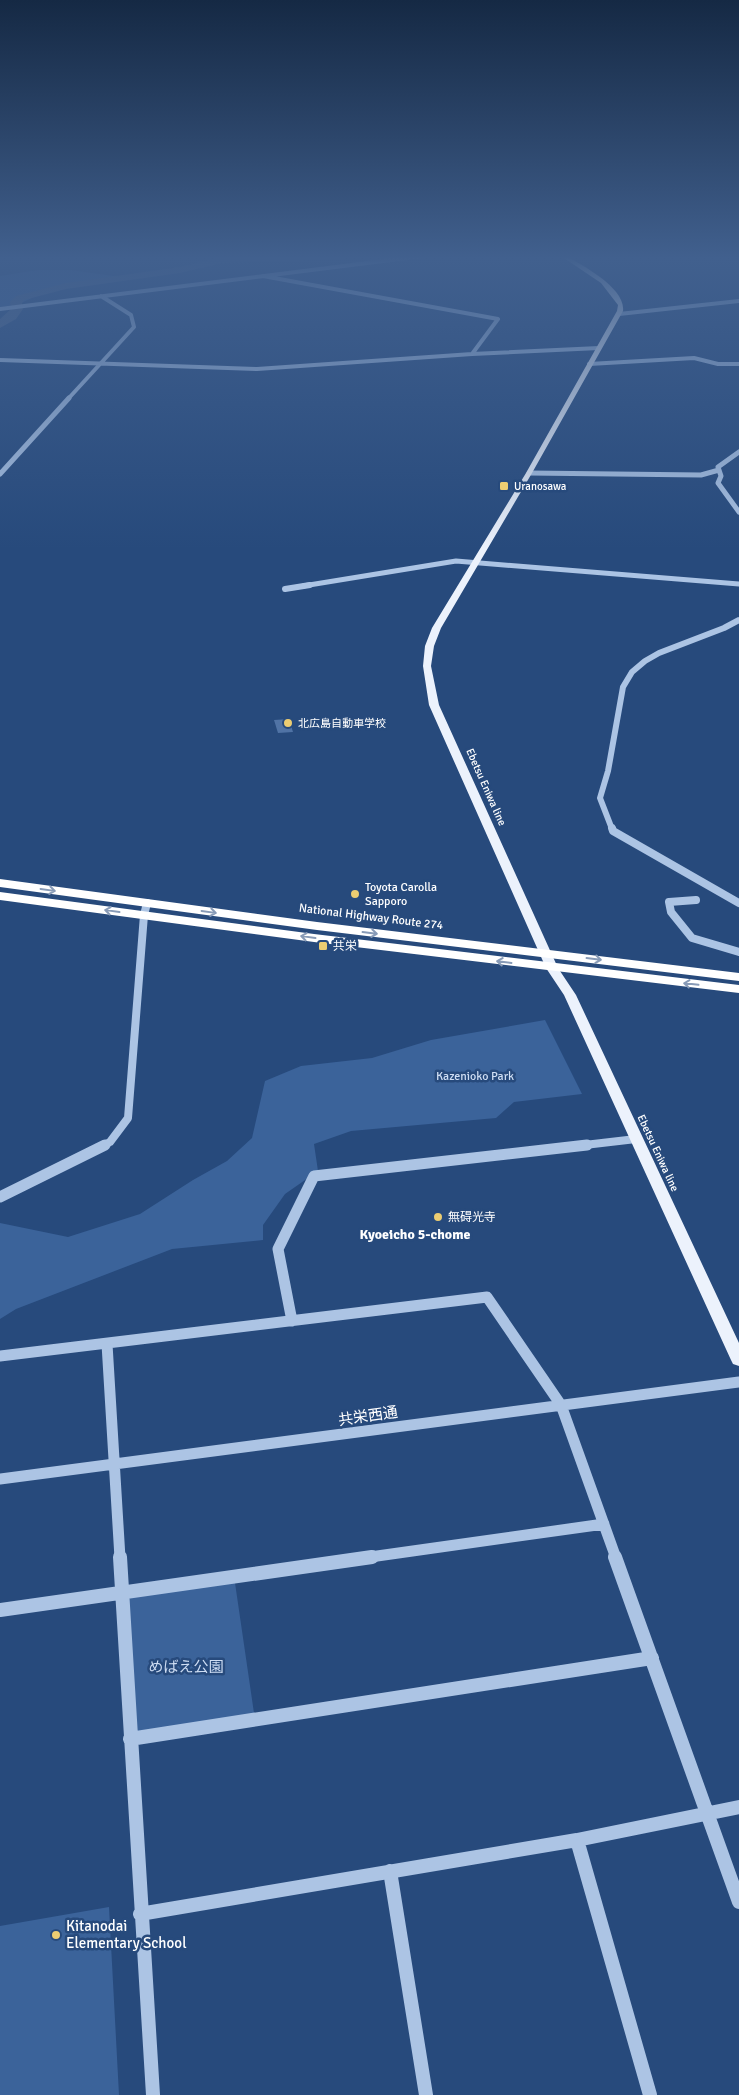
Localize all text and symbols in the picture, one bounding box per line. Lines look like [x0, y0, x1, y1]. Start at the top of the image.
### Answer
marker: Uranosawa [498, 480, 510, 492]
place label: Uranosawa [514, 480, 567, 493]
marker: 北広島自動車学校 [282, 717, 294, 729]
place label: 北広島自動車学校 [298, 717, 386, 730]
street label: Ebetsu Eniwa line [463, 746, 509, 828]
place label: Toyota Carolla Sapporo [365, 880, 437, 909]
one-way arrow [40, 885, 56, 895]
marker: Toyota Carolla Sapporo [349, 888, 361, 900]
street label: National Highway Route 274 [298, 901, 445, 933]
one-way arrow [105, 906, 121, 916]
one-way arrow [201, 907, 217, 917]
one-way arrow [362, 928, 378, 938]
one-way arrow [300, 932, 316, 942]
place label: 共栄 [333, 939, 357, 954]
marker: 共栄 [317, 940, 329, 952]
one-way arrow [586, 954, 602, 964]
one-way arrow [496, 957, 512, 967]
one-way arrow [683, 979, 699, 989]
park label: Kazenioko Park [436, 1069, 514, 1084]
street label: Ebetsu Eniwa line [635, 1113, 681, 1193]
place label: 無碍光寺 [448, 1210, 496, 1225]
marker: 無碍光寺 [432, 1211, 444, 1223]
district label: Kyoeicho 5-chome [360, 1226, 470, 1243]
street label: 共栄西通 [337, 1403, 399, 1429]
park label: めばえ公園 [148, 1658, 224, 1676]
place label: Kitanodai Elementary School [66, 1917, 187, 1952]
marker: Kitanodai Elementary School [50, 1929, 62, 1941]

